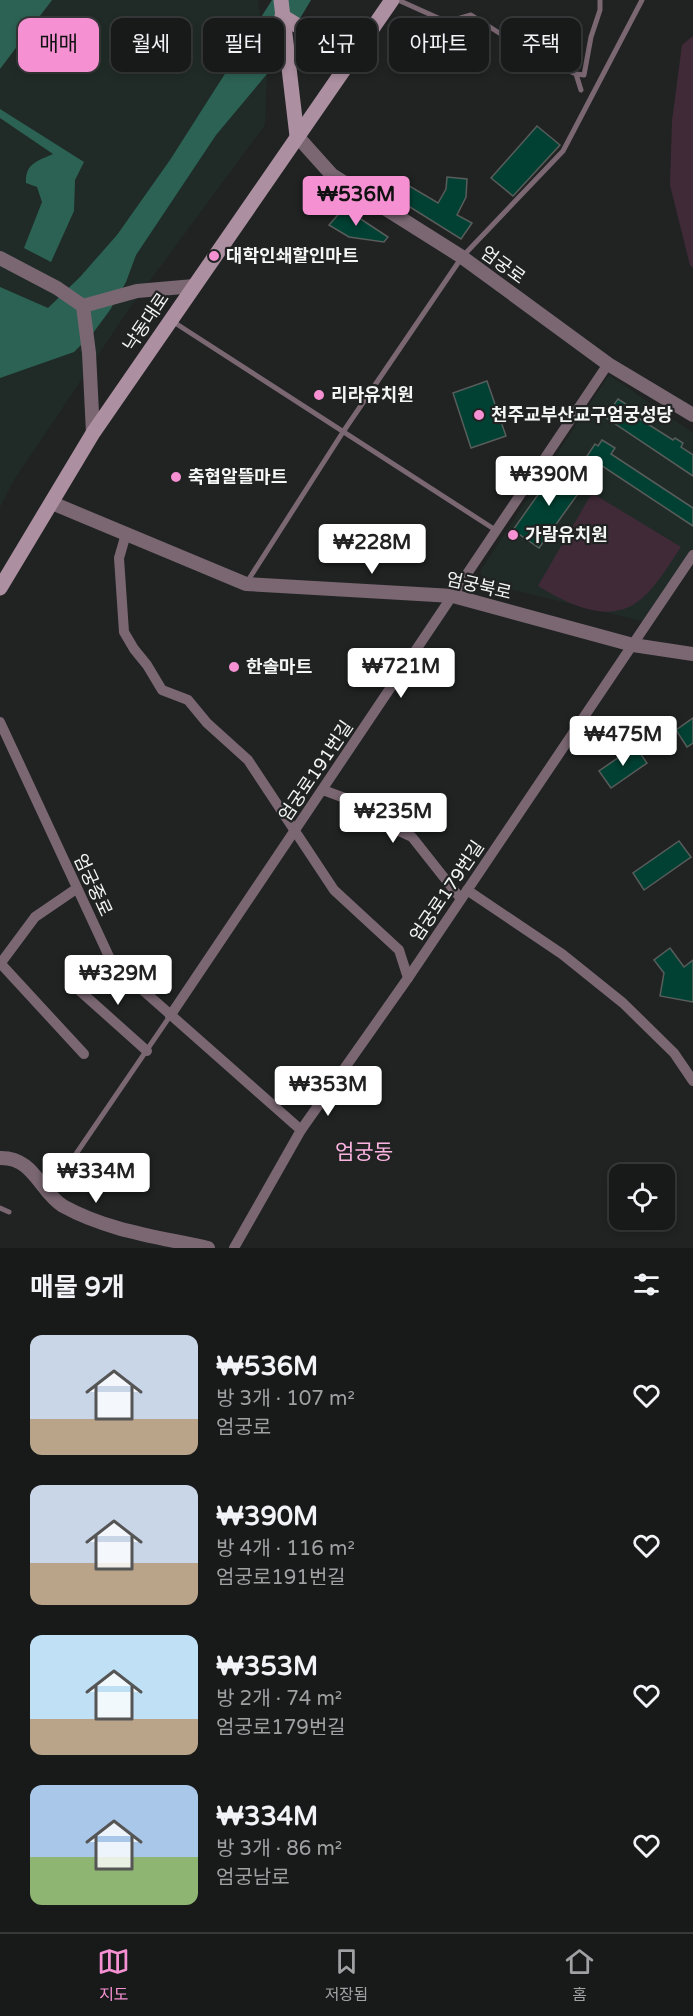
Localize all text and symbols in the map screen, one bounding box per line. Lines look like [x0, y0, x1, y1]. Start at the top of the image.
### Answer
chip: 매매 [18, 18, 99, 72]
chip: 월세 [111, 18, 191, 72]
chip: 필터 [203, 18, 284, 72]
chip: 신규 [296, 18, 377, 72]
chip: 아파트 [389, 18, 489, 72]
chip: 주택 [501, 18, 581, 72]
pin: ₩536M [314, 176, 398, 227]
text: ₩536M [317, 183, 395, 207]
street label: 엄궁로 [476, 241, 530, 289]
place label: 대학인쇄할인마트 [226, 245, 358, 267]
marker: 대학인쇄할인마트 [207, 249, 221, 263]
street label: 낙동대로 [118, 288, 174, 356]
place label: 리라유치원 [331, 384, 414, 406]
marker: 리라유치원 [312, 388, 326, 402]
place label: 천주교부산교구엄궁성당 [491, 404, 673, 426]
marker: 천주교부산교구엄궁성당 [472, 408, 486, 422]
pin: ₩390M [507, 456, 591, 507]
text: ₩390M [510, 463, 588, 487]
place label: 축협알뜰마트 [188, 466, 287, 488]
marker: 축협알뜰마트 [169, 470, 183, 484]
pin: ₩228M [330, 524, 414, 575]
place label: 가람유치원 [525, 524, 608, 546]
marker: 가람유치원 [506, 528, 520, 542]
text: ₩228M [333, 531, 411, 555]
street label: 엄궁북로 [444, 568, 514, 604]
pin: ₩721M [359, 648, 443, 699]
text: ₩721M [362, 655, 440, 679]
place label: 한솔마트 [246, 656, 312, 678]
marker: 한솔마트 [227, 660, 241, 674]
street label: 엄궁로191번길 [274, 716, 358, 826]
pin: ₩475M [581, 716, 665, 767]
text: ₩475M [584, 723, 662, 747]
pin: ₩235M [351, 793, 435, 844]
text: ₩235M [354, 800, 432, 824]
street label: 엄궁로179번길 [405, 836, 489, 946]
street label: 엄궁중로 [69, 850, 117, 920]
pin: ₩329M [76, 955, 160, 1006]
text: ₩329M [79, 962, 157, 986]
pin: ₩353M [286, 1066, 370, 1117]
text: ₩353M [289, 1073, 367, 1097]
district label: 엄궁동 [335, 1140, 393, 1165]
pin: ₩334M [54, 1153, 138, 1204]
text: ₩334M [57, 1160, 135, 1184]
map controls [609, 1164, 675, 1230]
button: locate [609, 1164, 675, 1230]
icon: filters [630, 1268, 663, 1301]
text: 매물 9개 [30, 1272, 125, 1303]
text: ₩536M [216, 1351, 318, 1382]
icon: home [78, 1359, 150, 1431]
icon: heart [630, 1379, 663, 1412]
text: 방 3개 · 107 m² [216, 1387, 355, 1411]
text: 엄궁로 [216, 1416, 271, 1440]
text: ₩390M [216, 1501, 318, 1532]
icon: home [78, 1509, 150, 1581]
icon: heart [630, 1529, 663, 1562]
text: 방 4개 · 116 m² [216, 1537, 355, 1561]
text: 엄궁로191번길 [216, 1566, 346, 1590]
text: ₩353M [216, 1651, 318, 1682]
icon: home [78, 1659, 150, 1731]
icon: heart [630, 1679, 663, 1712]
text: 방 2개 · 74 m² [216, 1687, 342, 1711]
text: 엄궁로179번길 [216, 1716, 346, 1740]
text: ₩334M [216, 1801, 318, 1832]
icon: home [78, 1809, 150, 1881]
icon: heart [630, 1829, 663, 1862]
text: 방 3개 · 86 m² [216, 1837, 342, 1861]
text: 엄궁남로 [216, 1866, 290, 1890]
tab: 지도 [97, 1945, 130, 2005]
tab: 저장됨 [324, 1945, 369, 2005]
tab: 홈 [563, 1945, 596, 2005]

